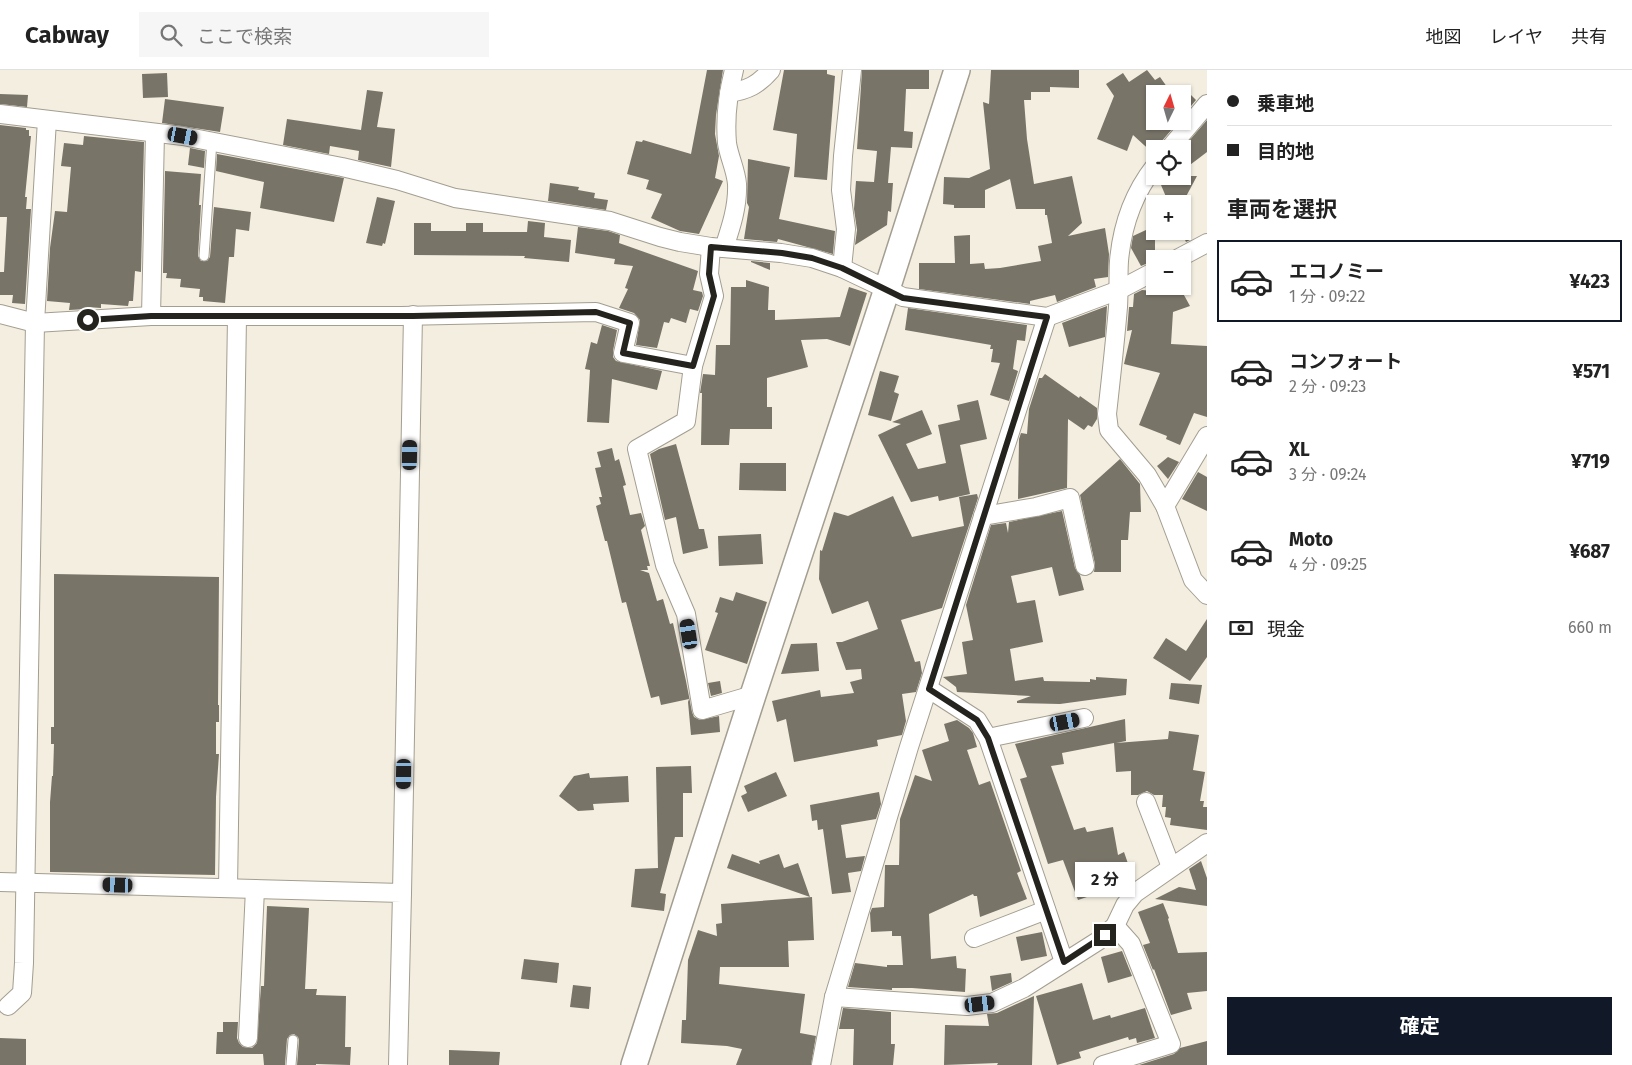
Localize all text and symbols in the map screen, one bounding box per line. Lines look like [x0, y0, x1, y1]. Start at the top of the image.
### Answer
search box [139, 12, 489, 57]
text: Cabway [25, 21, 109, 49]
icon: search [157, 21, 185, 49]
text: ここで検索 [197, 25, 292, 48]
text: 地図 [1426, 26, 1462, 48]
text: レイヤ [1490, 26, 1543, 48]
text: 共有 [1571, 26, 1607, 48]
north arrow [1146, 85, 1191, 130]
map controls [1146, 85, 1191, 295]
text: 乗車地 [1257, 92, 1314, 115]
car [166, 126, 199, 146]
button: locate [1146, 140, 1191, 185]
text: 目的地 [1257, 140, 1314, 163]
button: + [1146, 195, 1191, 240]
text: 車両を選択 [1227, 196, 1337, 223]
button: − [1146, 250, 1191, 295]
icon: car [1229, 259, 1274, 304]
text: エコノミー [1289, 260, 1384, 283]
text: ¥423 [1570, 270, 1610, 293]
text: 1 分 · 09:22 [1289, 287, 1365, 306]
route start [77, 309, 99, 331]
icon: car [1229, 349, 1274, 394]
text: コンフォート [1289, 350, 1402, 373]
text: ¥571 [1572, 360, 1610, 383]
text: 2 分 · 09:23 [1289, 377, 1366, 396]
text: XL [1289, 438, 1310, 461]
icon: car [1229, 439, 1274, 484]
car [402, 440, 417, 470]
text: ¥719 [1571, 450, 1610, 473]
text: 3 分 · 09:24 [1289, 465, 1367, 484]
text: Moto [1289, 528, 1333, 551]
icon: car [1229, 529, 1274, 574]
text: ¥687 [1569, 540, 1610, 563]
text: 4 分 · 09:25 [1289, 555, 1367, 574]
icon: cash [1227, 614, 1255, 642]
car [679, 618, 698, 650]
text: 現金 [1267, 618, 1305, 641]
text: 660 m [1568, 618, 1612, 637]
car [1048, 712, 1081, 732]
car [396, 759, 411, 789]
callout: 2 分 [1075, 862, 1135, 898]
text: 2 分 [1091, 870, 1119, 889]
car [102, 877, 133, 893]
route end [1094, 924, 1116, 946]
car [964, 995, 995, 1013]
button: 確定 [1227, 997, 1612, 1055]

